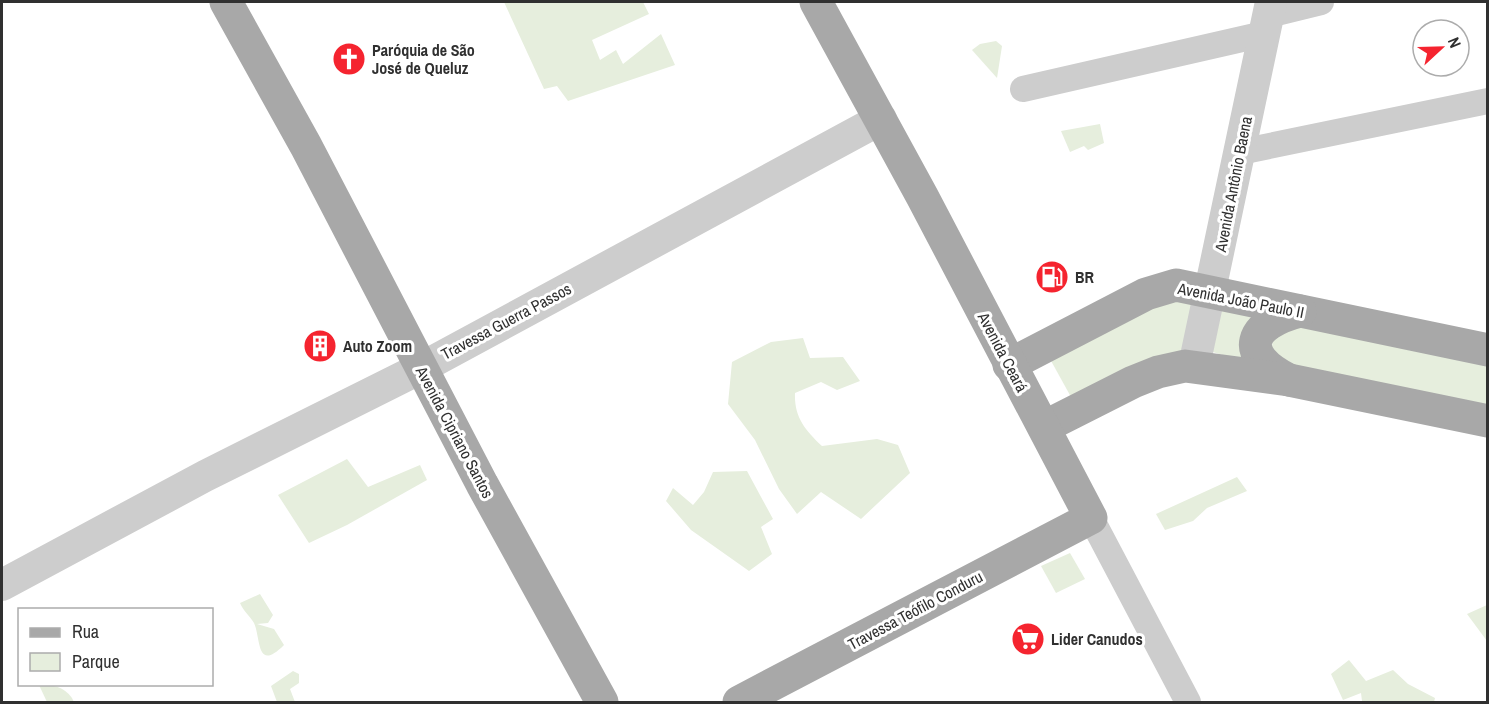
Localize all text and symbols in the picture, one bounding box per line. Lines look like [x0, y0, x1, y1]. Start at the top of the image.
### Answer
north arrow [1411, 18, 1471, 78]
text: N [1443, 34, 1467, 51]
place label: Paróquia de São José de Queluz [372, 39, 475, 79]
church icon: Paróquia de São José de Queluz [331, 41, 367, 77]
street label: Avenida Antônio Baena [1209, 114, 1257, 255]
fuel station icon: BR [1034, 259, 1070, 295]
place label: BR [1075, 266, 1094, 288]
street label: Travessa Guerra Passos [437, 277, 575, 365]
street label: Avenida João Paulo II [1175, 277, 1306, 323]
street label: Avenida Ceará [972, 307, 1034, 396]
building icon: Auto Zoom [302, 328, 338, 364]
place label: Auto Zoom [343, 335, 412, 357]
street label: Avenida Cipriano Santos [410, 361, 499, 502]
street label: Travessa Teófilo Conduru [844, 565, 986, 655]
legend [18, 608, 213, 686]
text: Rua [72, 619, 99, 644]
supermarket icon: Lider Canudos [1010, 621, 1046, 657]
place label: Lider Canudos [1051, 628, 1143, 650]
text: Parque [72, 649, 120, 674]

